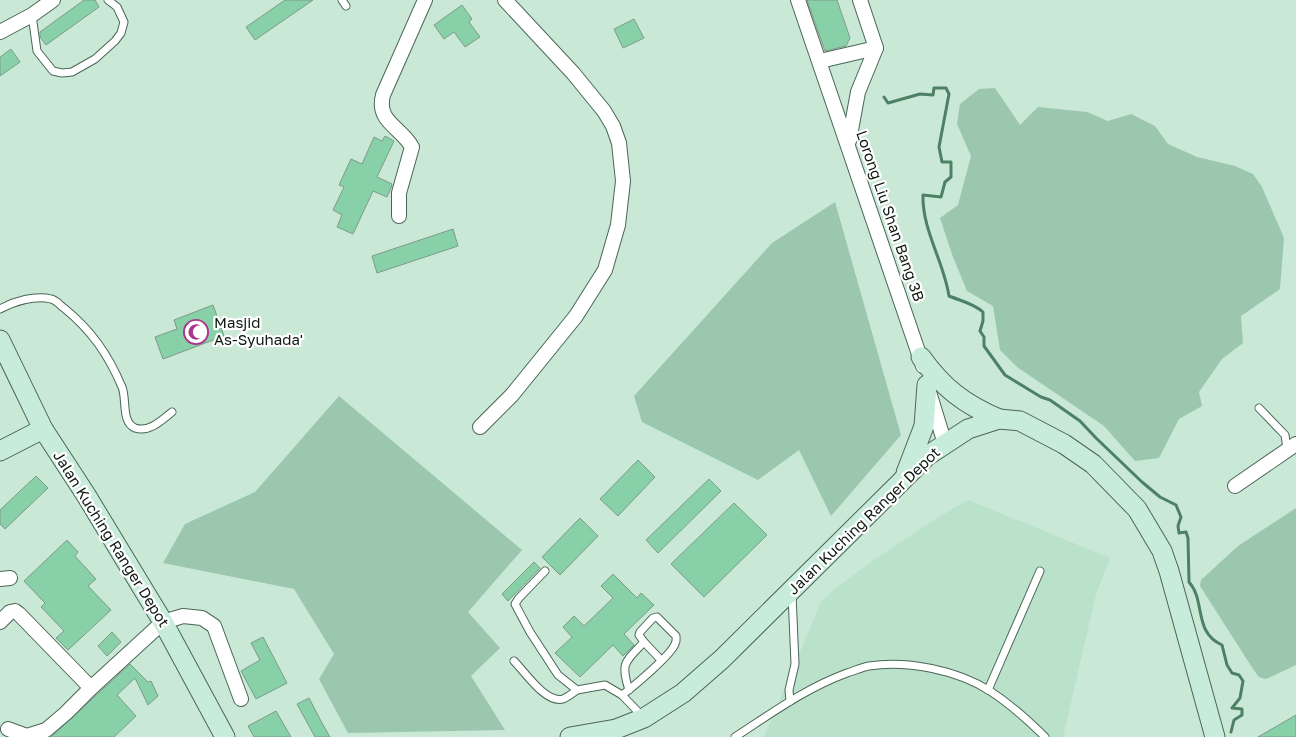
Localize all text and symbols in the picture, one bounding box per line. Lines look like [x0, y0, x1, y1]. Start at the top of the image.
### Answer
street label: Lorong Liu Shan Bang 3B [853, 128, 929, 303]
place label: Masjid As-Syuhada' [214, 313, 303, 348]
mosque icon: Masjid As-Syuhada' [183, 319, 209, 345]
street label: Jalan Kuching Ranger Depot [784, 443, 943, 598]
street label: Jalan Kuching Ranger Depot [50, 447, 174, 630]

